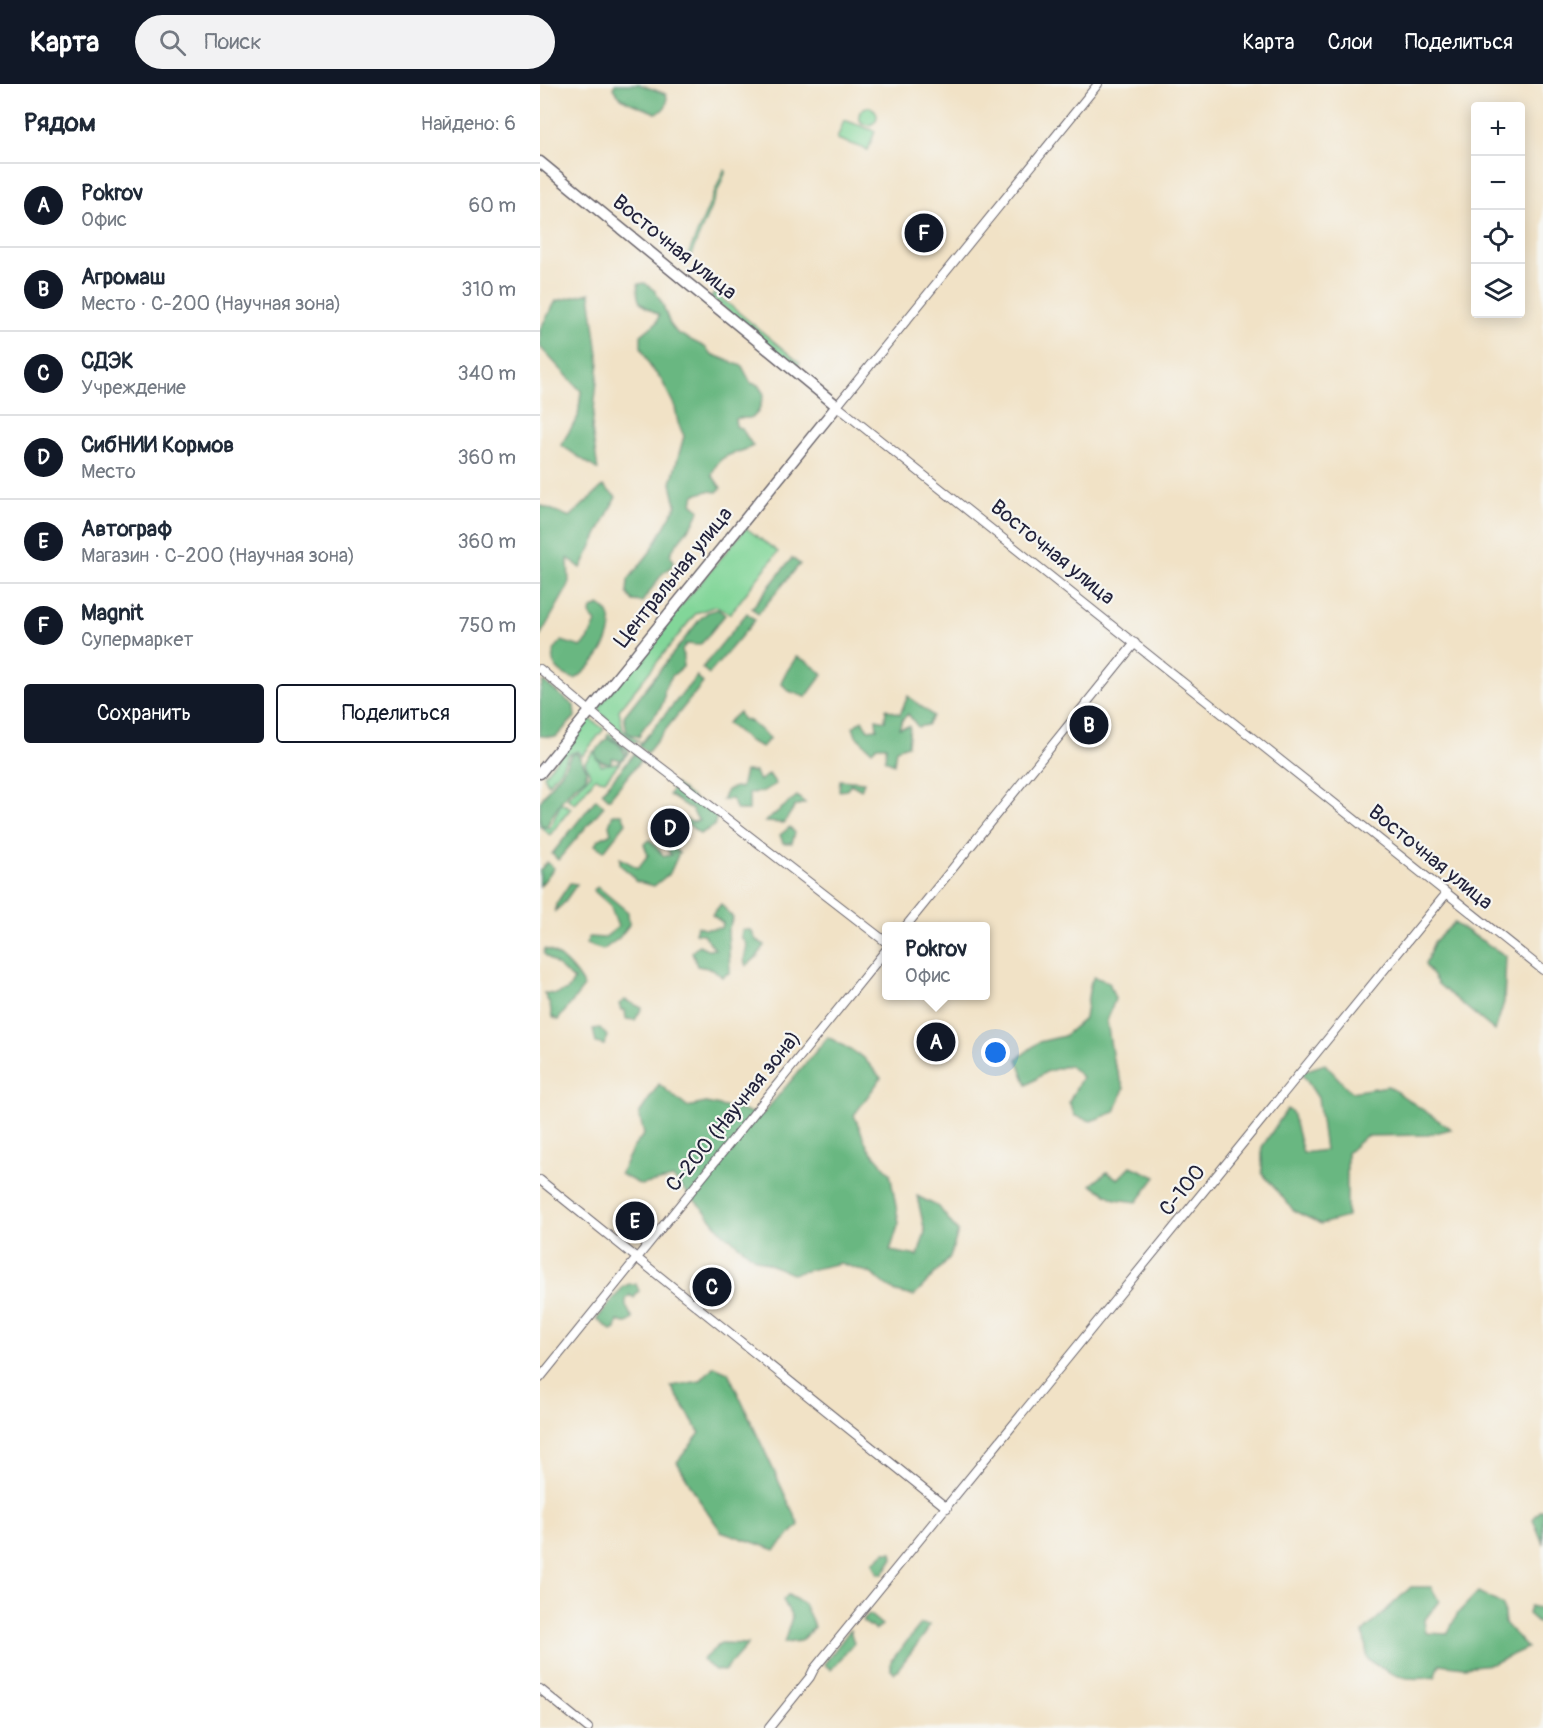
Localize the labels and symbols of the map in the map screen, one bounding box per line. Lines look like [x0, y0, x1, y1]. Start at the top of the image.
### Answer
street label: Восточная улица [607, 189, 743, 306]
pin: F [904, 210, 944, 256]
street label: Восточная улица [985, 494, 1121, 611]
street label: Центральная улица [608, 501, 739, 653]
pin: B [1070, 702, 1108, 748]
street label: Восточная улица [1363, 799, 1499, 916]
pin: D [650, 806, 690, 850]
pin: A [916, 1020, 956, 1064]
street label: С-200 (Научная зона) [660, 1025, 807, 1197]
your location [981, 1038, 1010, 1067]
street label: С-100 [1153, 1159, 1211, 1222]
pin: E [616, 1198, 655, 1244]
pin: C [692, 1264, 732, 1310]

